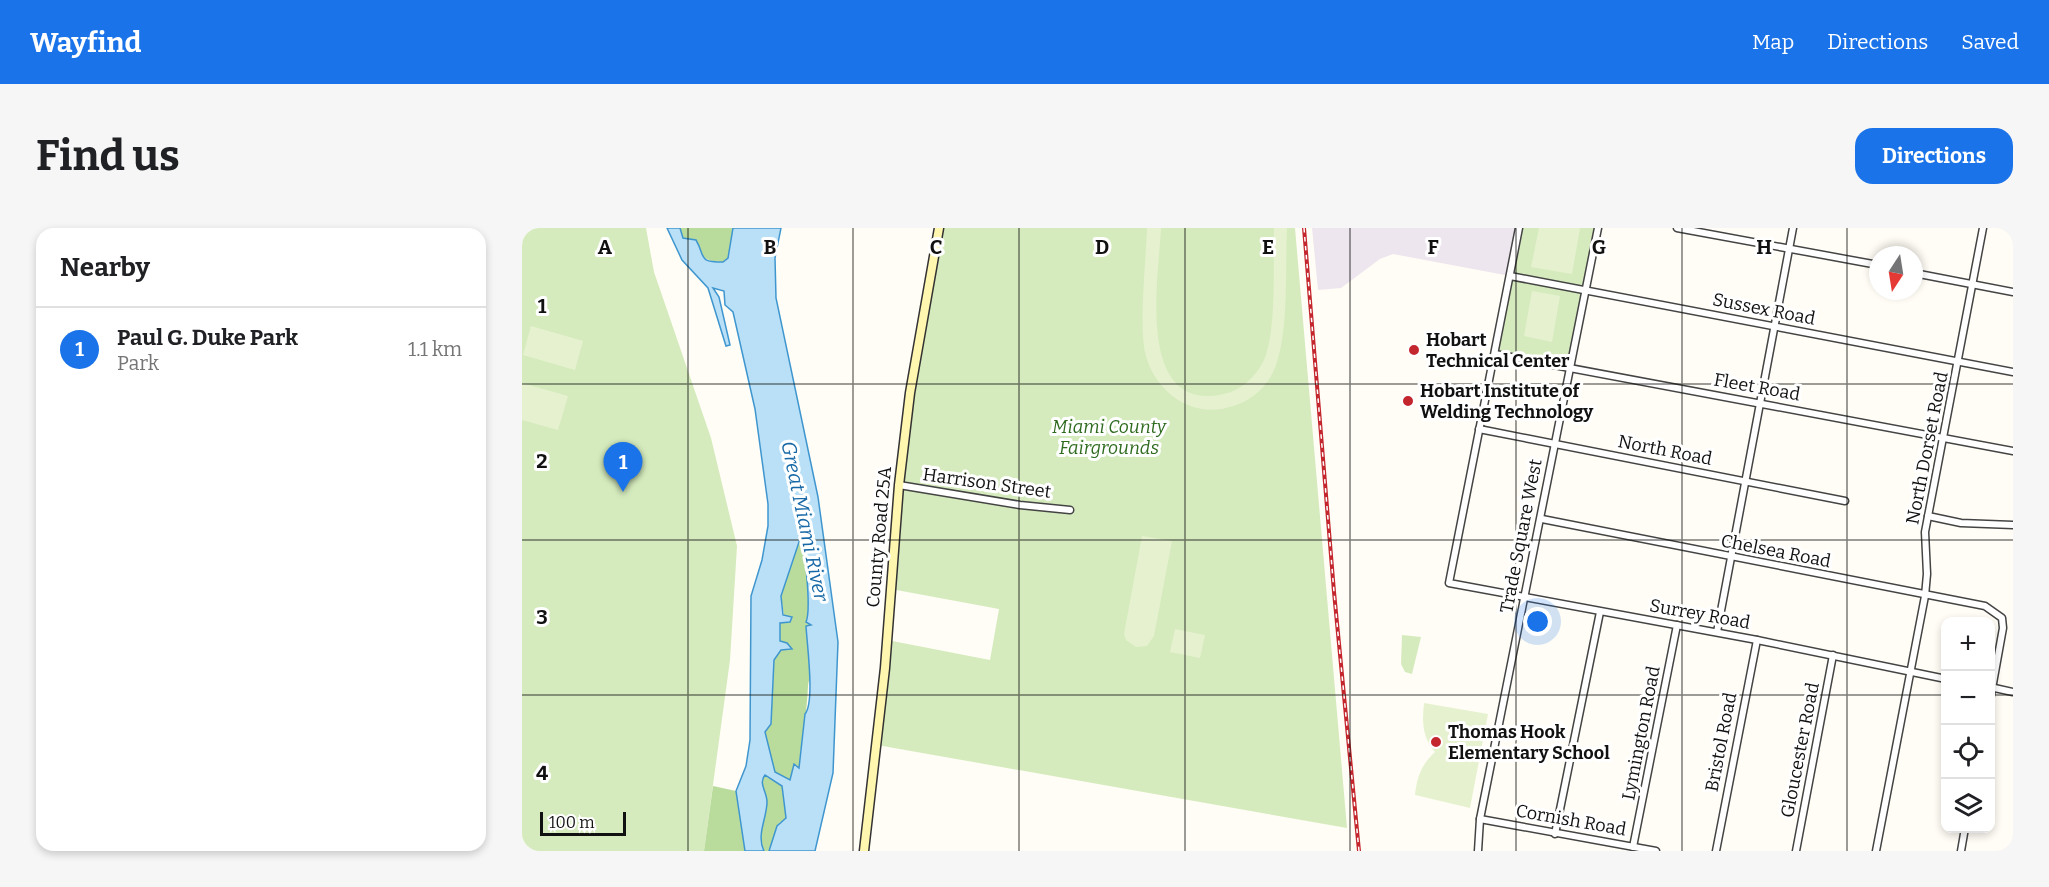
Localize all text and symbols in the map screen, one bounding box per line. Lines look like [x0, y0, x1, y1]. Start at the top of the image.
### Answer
text: Wayfind [30, 26, 141, 59]
text: Map [1752, 29, 1794, 55]
text: Directions [1827, 29, 1928, 55]
text: Saved [1961, 29, 2019, 55]
button: Directions [1855, 128, 2013, 184]
text: Find us [36, 131, 180, 181]
text: A [598, 235, 613, 259]
text: B [764, 235, 777, 259]
text: C [930, 235, 942, 259]
text: D [1095, 235, 1109, 259]
text: E [1262, 235, 1274, 259]
text: F [1427, 235, 1439, 259]
text: G [1592, 235, 1606, 259]
text: H [1756, 235, 1772, 259]
north arrow [1869, 246, 1923, 300]
text: Nearby [60, 252, 150, 283]
street label: Sussex Road [1711, 288, 1817, 330]
text: 1 [538, 294, 547, 318]
text: Paul G. Duke Park [117, 324, 298, 351]
place label: Hobart Technical Center [1426, 329, 1570, 372]
text: 1 [75, 337, 84, 361]
text: 1.1 km [408, 337, 462, 361]
marker: Hobart Technical Center [1407, 343, 1421, 357]
text: Park [117, 351, 159, 375]
street label: Fleet Road [1712, 369, 1802, 405]
street label: North Dorset Road [1901, 369, 1953, 526]
place label: Hobart Institute of Welding Technology [1420, 380, 1594, 423]
marker: Hobart Institute of Welding Technology [1401, 394, 1415, 408]
park label: Miami County Fairgrounds [1052, 416, 1167, 459]
street label: North Road [1616, 430, 1714, 470]
water label: Great Miami River [776, 439, 834, 604]
pin: 1 [604, 442, 642, 492]
text: 2 [536, 449, 548, 473]
street label: Trade Square West [1495, 457, 1547, 615]
street label: Harrison Street [921, 463, 1053, 503]
street label: County Road 25A [862, 465, 896, 608]
street label: Chelsea Road [1719, 530, 1833, 572]
street label: Surrey Road [1648, 594, 1752, 634]
text: 3 [536, 605, 548, 629]
your location [1523, 607, 1552, 636]
map controls [1941, 617, 1995, 833]
button: + [1941, 617, 1995, 671]
street label: Lymington Road [1617, 664, 1665, 802]
button: − [1941, 671, 1995, 725]
street label: Gloucester Road [1776, 680, 1824, 819]
street label: Bristol Road [1701, 690, 1741, 794]
place label: Thomas Hook Elementary School [1448, 721, 1610, 764]
button: locate [1941, 725, 1995, 779]
marker: Thomas Hook Elementary School [1429, 735, 1443, 749]
text: 4 [536, 761, 548, 785]
button: layers [1941, 779, 1995, 833]
street label: Cornish Road [1514, 799, 1628, 841]
scale bar [540, 809, 626, 836]
text: 100 m [549, 813, 594, 832]

